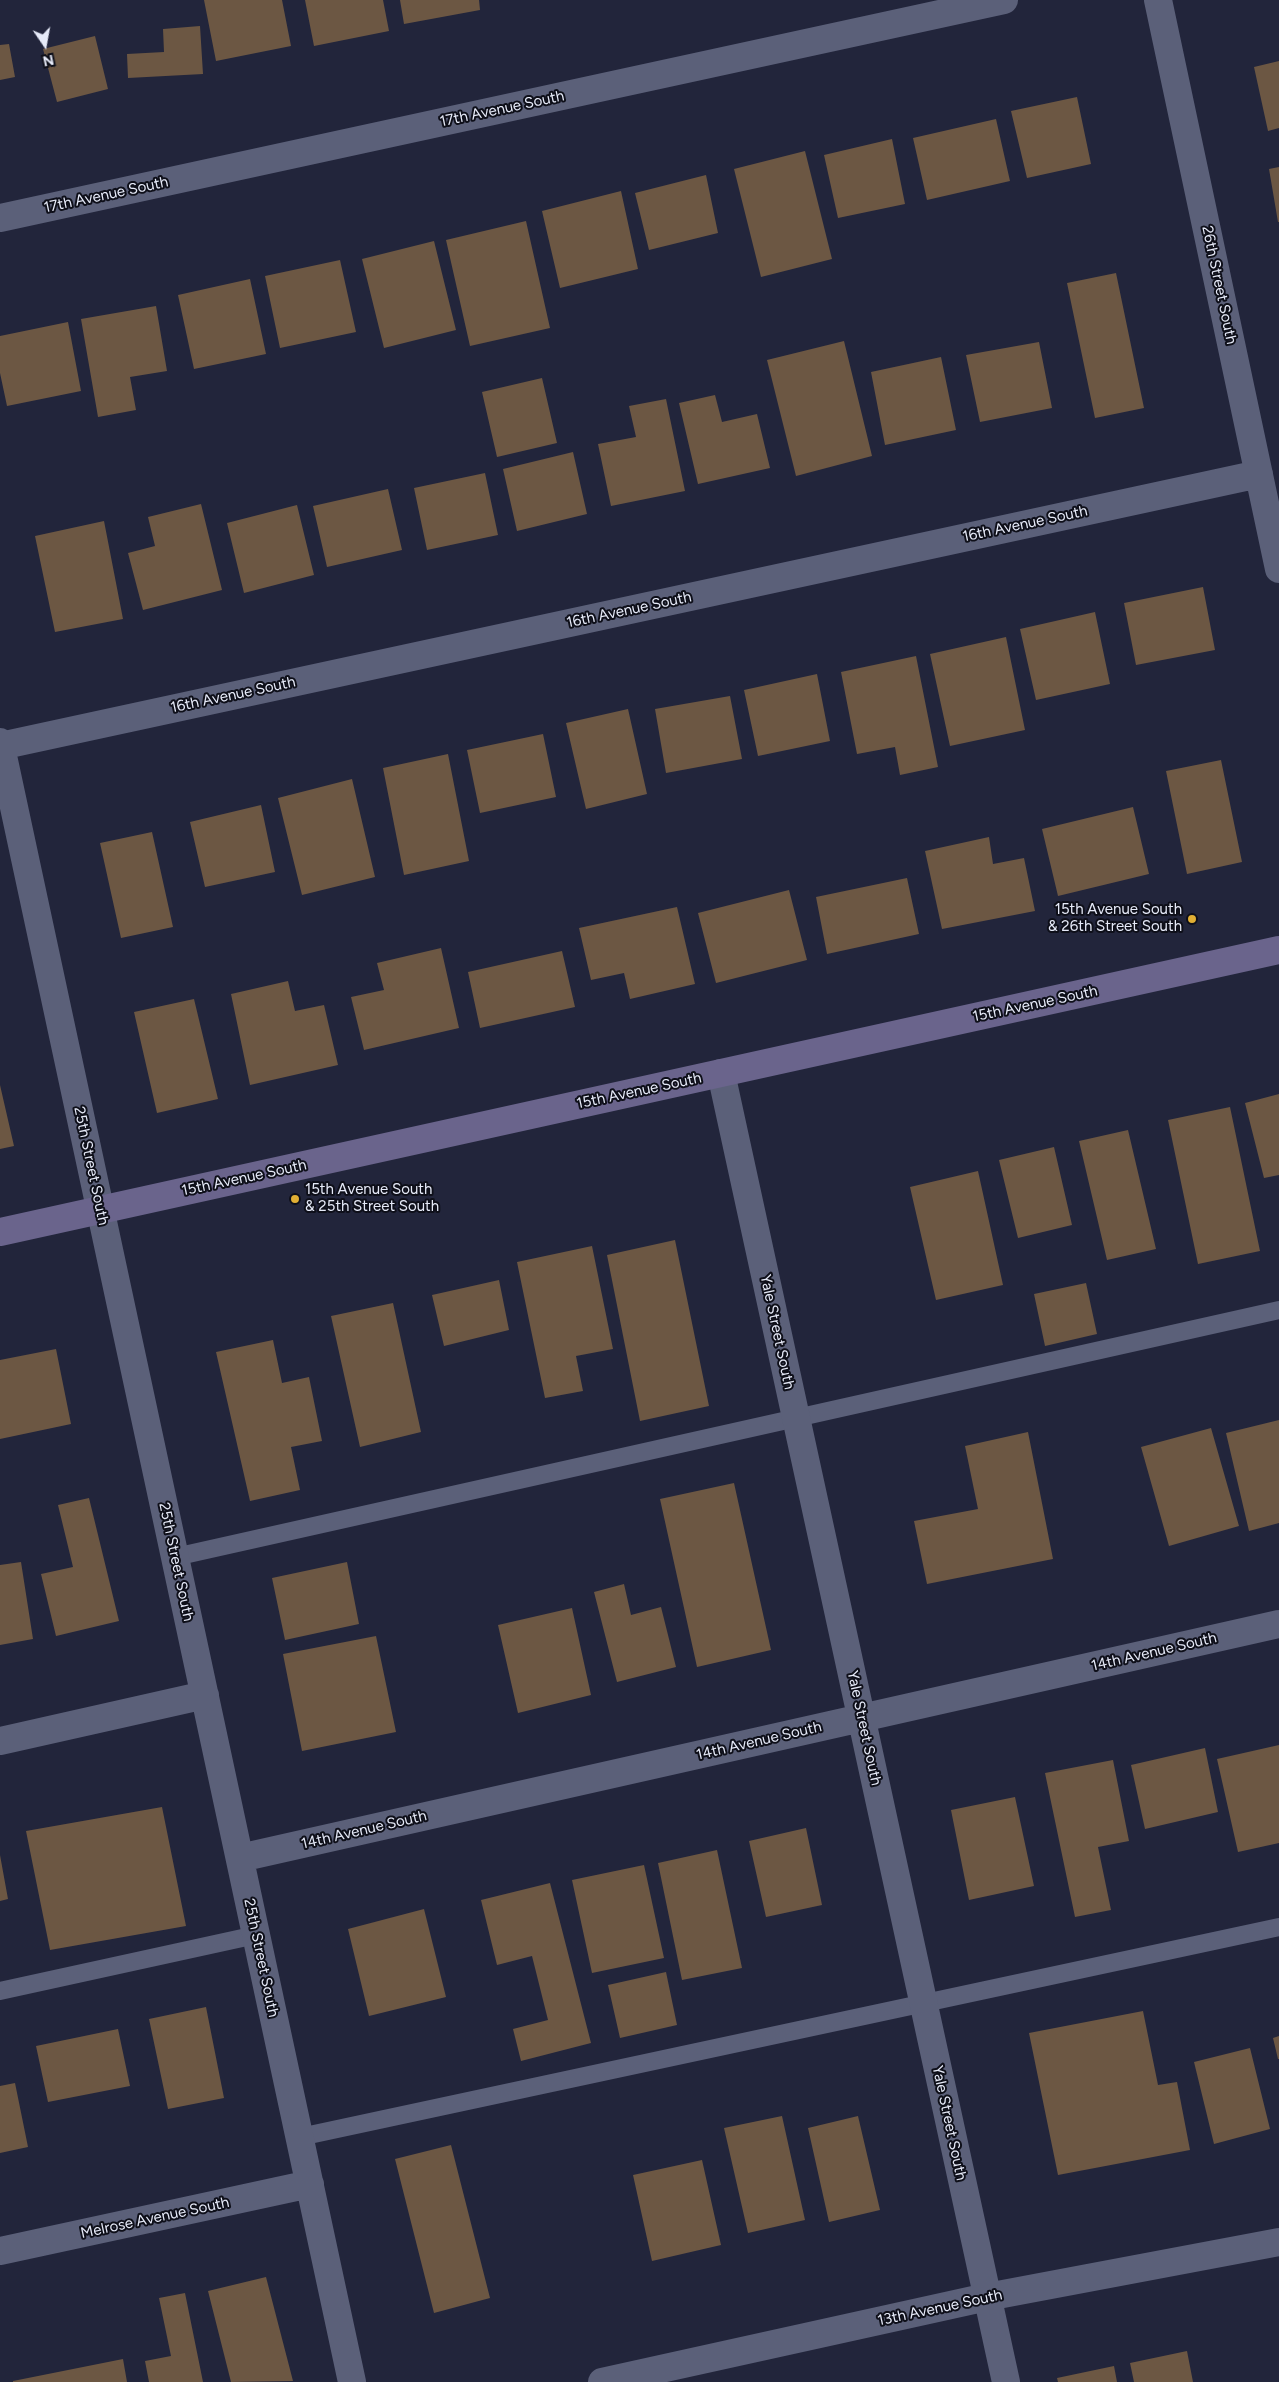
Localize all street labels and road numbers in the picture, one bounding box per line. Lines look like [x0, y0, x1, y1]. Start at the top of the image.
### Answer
street label: 17th Avenue South [438, 87, 566, 131]
street label: 17th Avenue South [42, 173, 170, 217]
street label: 26th Street South [1198, 224, 1240, 346]
street label: 16th Avenue South [961, 502, 1089, 546]
street label: 16th Avenue South [565, 588, 693, 632]
street label: 16th Avenue South [169, 673, 297, 717]
street label: 15th Avenue South [971, 982, 1099, 1026]
street label: 15th Avenue South [575, 1069, 703, 1113]
street label: 25th Street South [70, 1105, 112, 1227]
street label: 15th Avenue South [180, 1156, 308, 1200]
street label: Yale Street South [756, 1273, 798, 1391]
street label: 25th Street South [155, 1501, 197, 1623]
street label: 14th Avenue South [1090, 1629, 1218, 1675]
street label: Yale Street South [843, 1669, 885, 1787]
street label: 14th Avenue South [695, 1718, 823, 1764]
street label: 14th Avenue South [300, 1807, 428, 1853]
street label: 25th Street South [240, 1897, 282, 2019]
street label: Yale Street South [928, 2064, 970, 2182]
street label: Melrose Avenue South [79, 2193, 231, 2243]
street label: 13th Avenue South [876, 2286, 1004, 2330]

